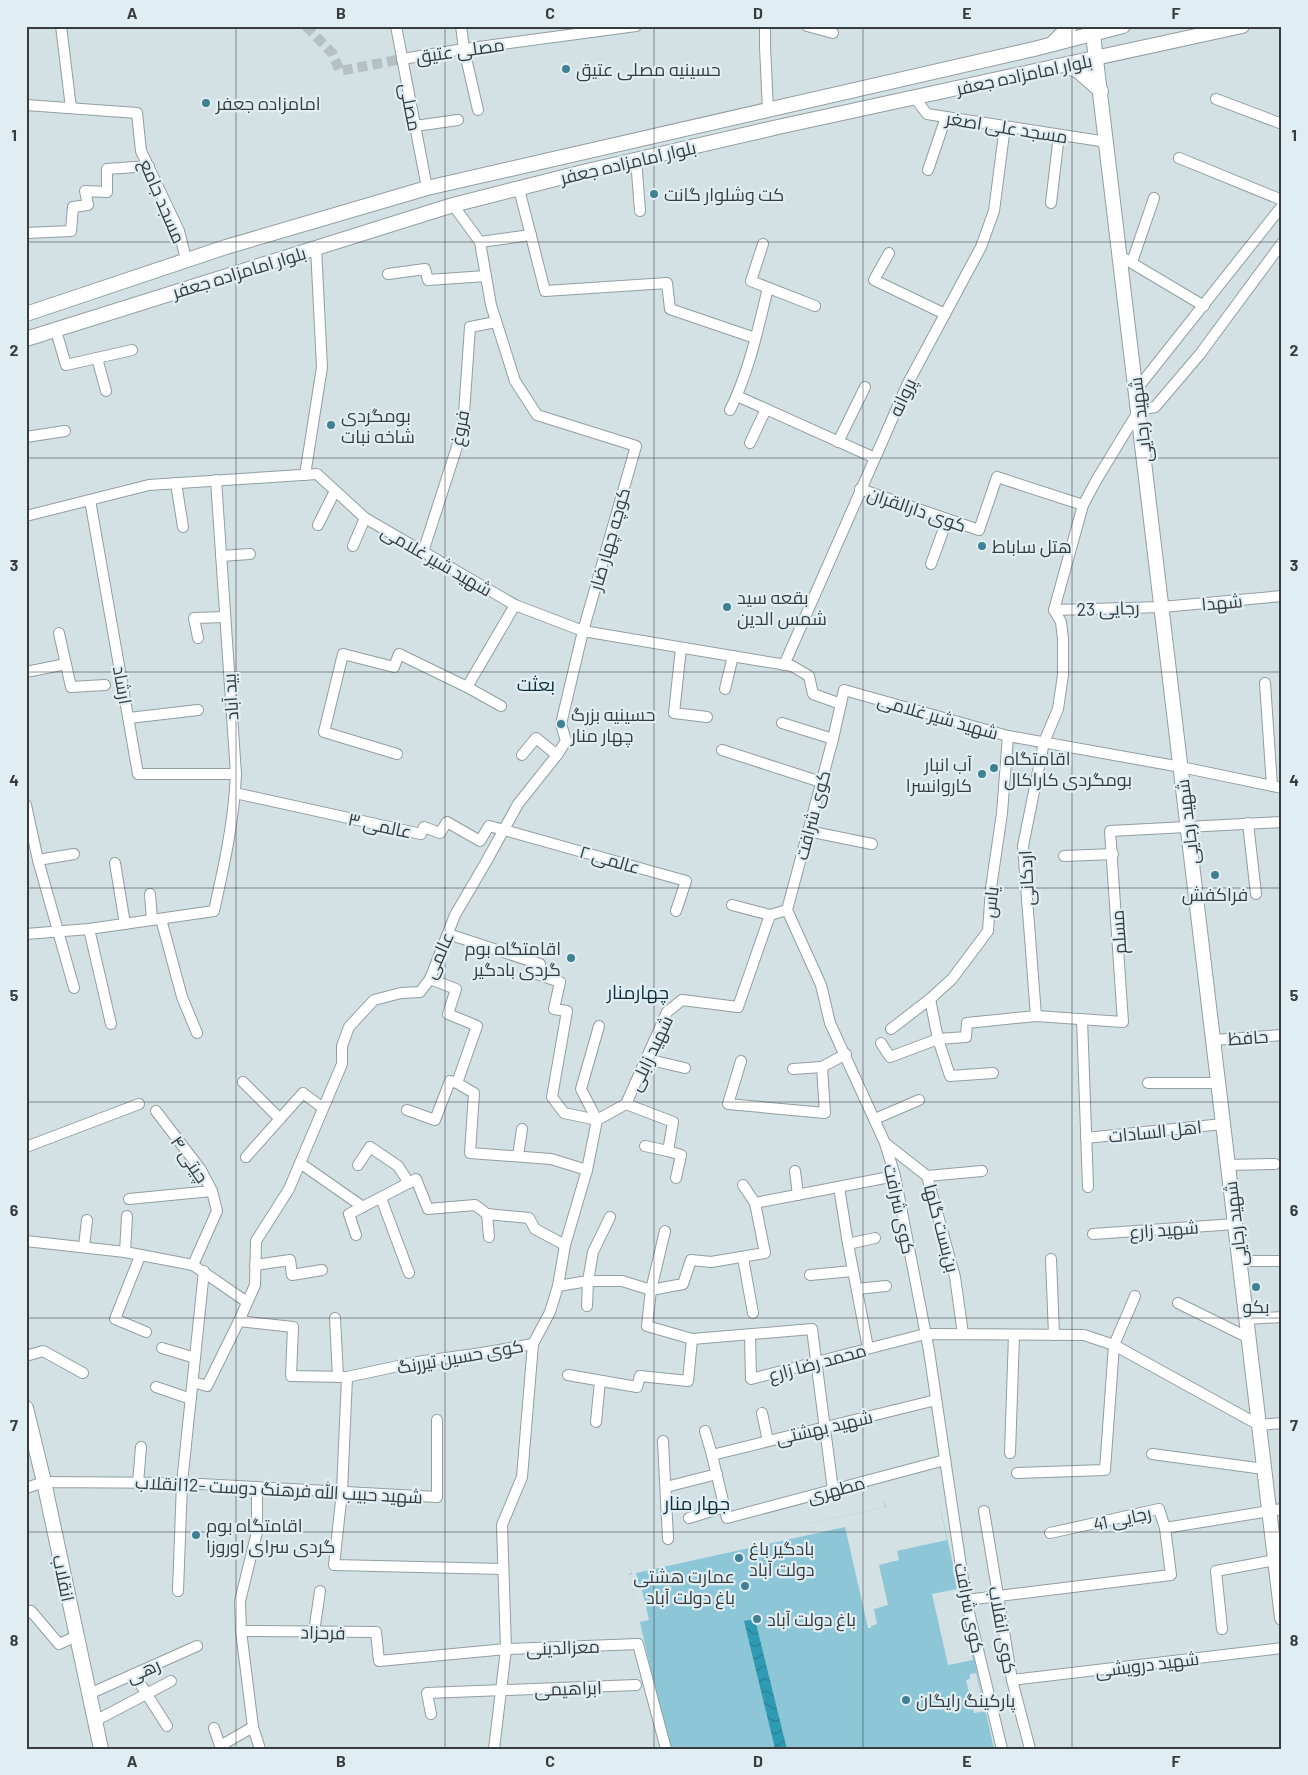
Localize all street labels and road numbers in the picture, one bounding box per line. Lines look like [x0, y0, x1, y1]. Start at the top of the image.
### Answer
street label: مصلی عتیق [414, 33, 506, 69]
street label: بلوار امامزاده جعفر [953, 49, 1094, 100]
street label: مصلی [395, 81, 426, 133]
street label: مسجد علی اصغر [943, 106, 1070, 148]
street label: بلوار امامزاده جعفر [557, 136, 698, 190]
street label: مسجد جامع [134, 156, 191, 247]
street label: بلوار امامزاده جعفر [169, 241, 309, 304]
street label: پروانه [884, 374, 922, 421]
street label: شهید رجایی [1124, 376, 1157, 464]
street label: فروغ [445, 408, 475, 448]
street label: کوی دارالقران [864, 482, 969, 537]
street label: کوچه چهار ضار [584, 485, 636, 594]
street label: شهید شیر غلامی [377, 519, 496, 602]
street label: شهدا [1200, 589, 1244, 616]
street label: رجایی 23 [1076, 596, 1140, 621]
street label: ارشاد [108, 664, 137, 706]
street label: بید آباد [217, 673, 243, 721]
street label: شهید شیر غلامی [875, 688, 1001, 745]
street label: کوی شرافت [789, 768, 835, 862]
street label: شهید رجایی [1171, 778, 1204, 866]
street label: عالمی ۳ [346, 808, 414, 843]
street label: عالمی ۲ [577, 840, 643, 879]
street label: اردکانی [1014, 850, 1039, 906]
street label: یاس [977, 885, 1004, 919]
street label: مسلم [1105, 909, 1133, 955]
street label: عالمی [418, 928, 459, 982]
street label: شهید زابلی [623, 1012, 678, 1095]
street label: حافظ [1227, 1025, 1269, 1049]
street label: اهل السادات [1107, 1115, 1203, 1148]
street label: چیتی ۴ [165, 1131, 214, 1188]
street label: کوی شرافت [879, 1162, 920, 1256]
street label: شهید رجایی [1219, 1180, 1252, 1268]
street label: بن‌بست گلها [919, 1181, 964, 1275]
street label: شهید زارع [1129, 1216, 1200, 1244]
street label: کوی حسین تیررنگ [395, 1334, 525, 1379]
street label: محمد رضا زارع [766, 1338, 869, 1388]
street label: شهید بهشتی [773, 1405, 875, 1450]
street label: شهید حبیب الله فرهنگ دوست -12انقلاب [135, 1470, 423, 1509]
street label: مطهری [805, 1471, 867, 1508]
street label: رجایی 41 [1091, 1501, 1153, 1536]
street label: انقلاب [48, 1553, 80, 1603]
street label: کوی شرافت [949, 1561, 990, 1655]
street label: کوی انقلاب [983, 1584, 1022, 1676]
street label: فرحزاد [300, 1621, 346, 1644]
street label: معزالدینی [526, 1635, 600, 1660]
street label: شهید درویشی [1094, 1647, 1200, 1682]
street label: رهی [123, 1653, 164, 1688]
street label: ابراهیمی [534, 1676, 602, 1701]

